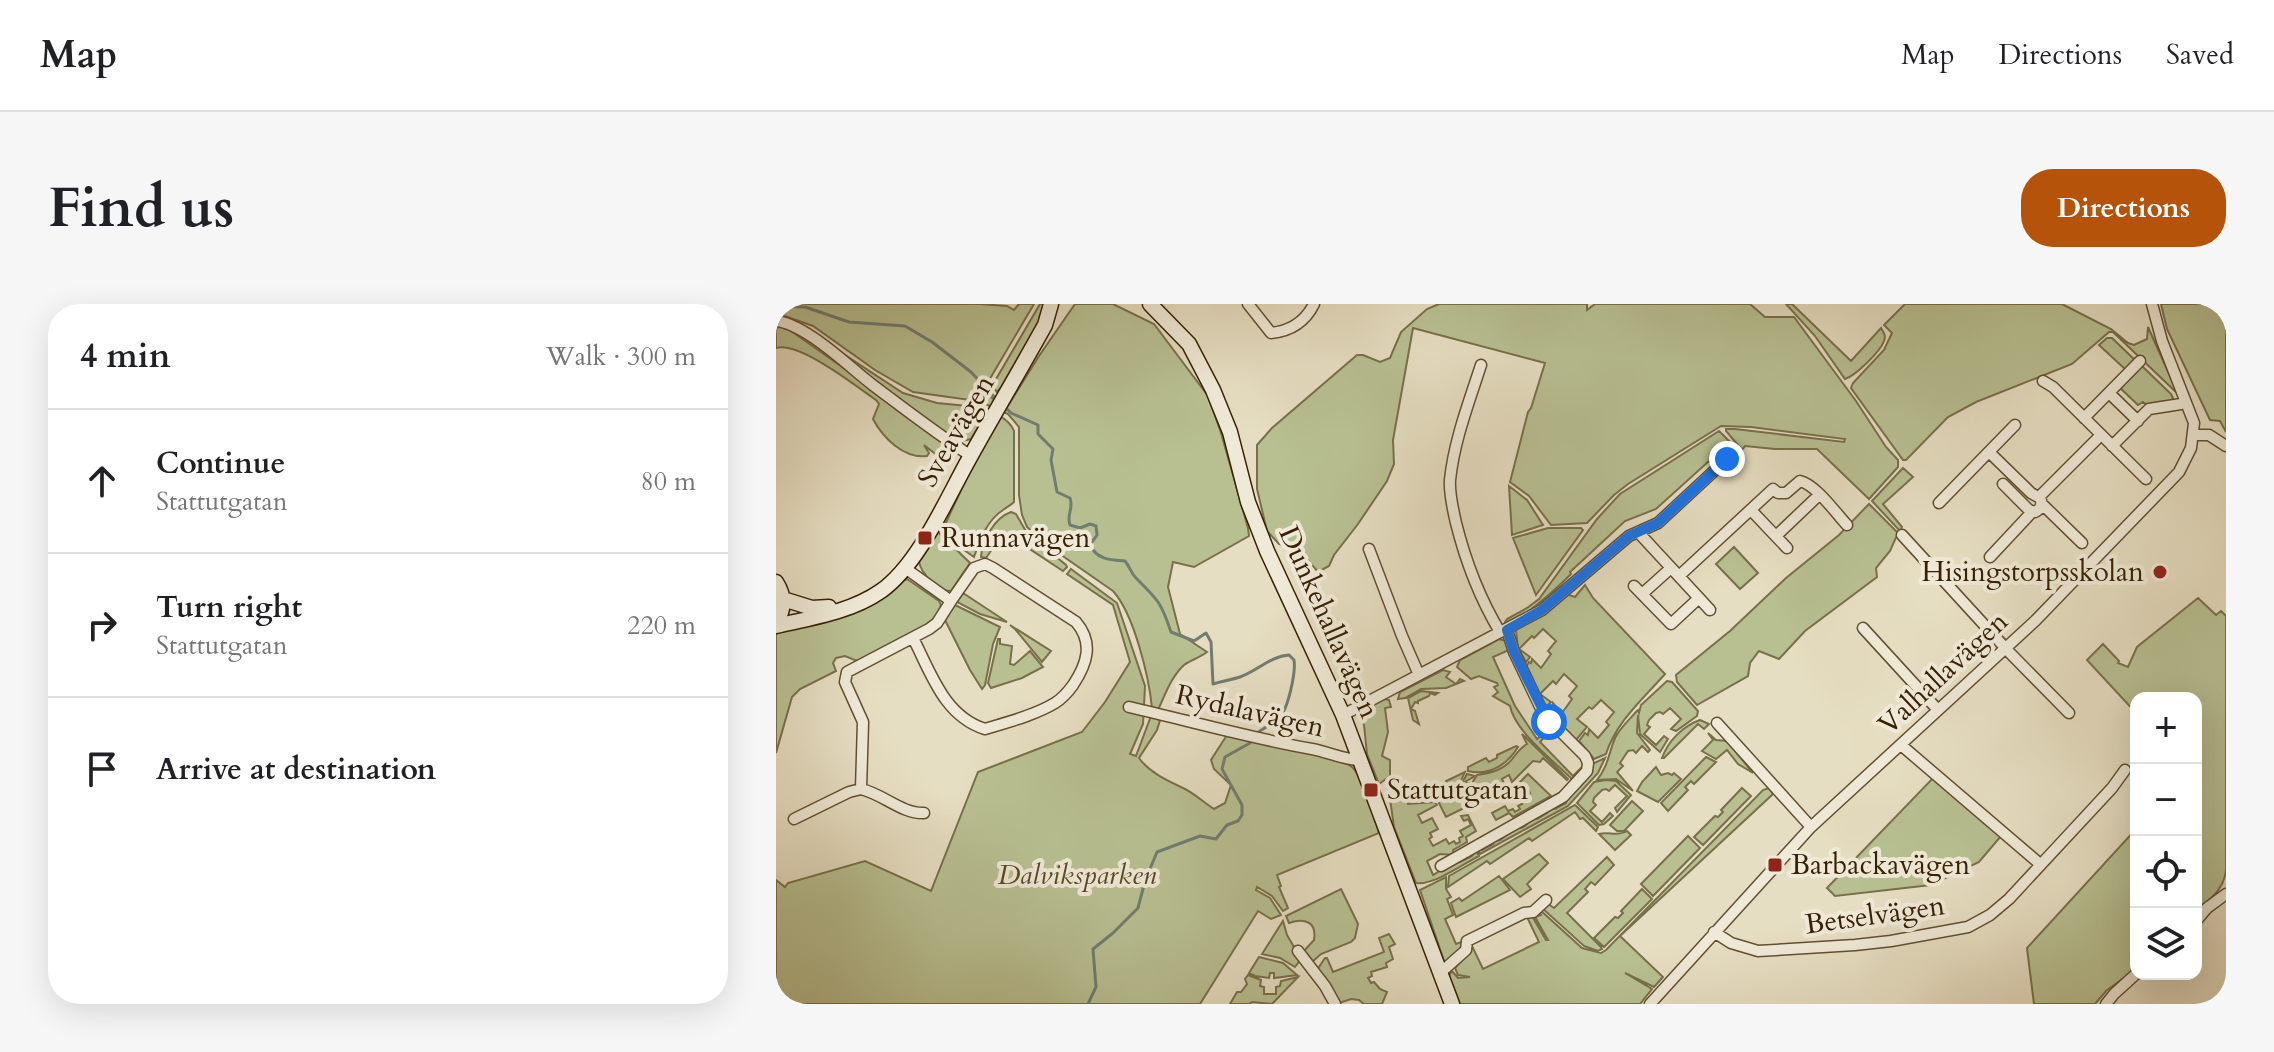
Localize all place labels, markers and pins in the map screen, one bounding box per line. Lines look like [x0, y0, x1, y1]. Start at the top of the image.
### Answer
place label: Runnavägen [941, 519, 1091, 557]
marker: Runnavägen [916, 529, 934, 547]
place label: Hisingstorpsskolan [1921, 553, 2144, 591]
marker: Hisingstorpsskolan [2151, 563, 2169, 581]
place label: Stattutgatan [1387, 771, 1529, 809]
marker: Stattutgatan [1362, 781, 1380, 799]
place label: Barbackavägen [1791, 846, 1970, 884]
marker: Barbackavägen [1766, 856, 1784, 874]

